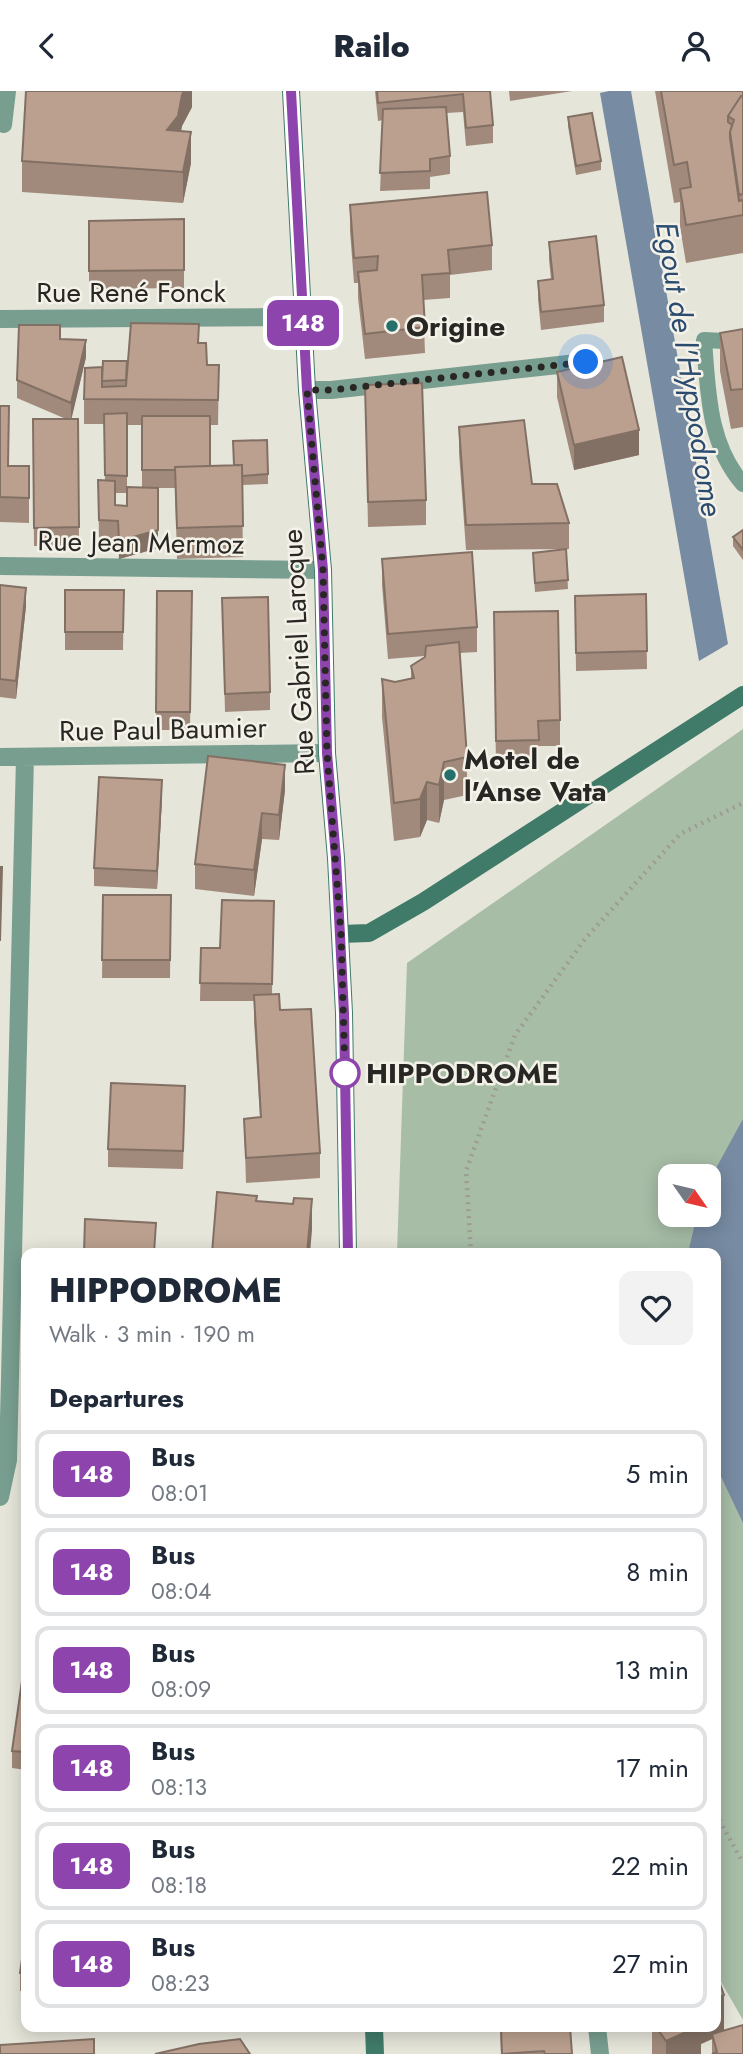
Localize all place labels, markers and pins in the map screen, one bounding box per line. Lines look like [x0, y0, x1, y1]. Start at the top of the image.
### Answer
place label: Origine [406, 306, 505, 347]
marker: Origine [384, 318, 400, 334]
place label: Motel de l'Anse Vata [464, 739, 607, 812]
marker: Motel de l'Anse Vata [442, 767, 458, 783]
place label: HIPPODROME [366, 1053, 558, 1094]
marker: HIPPODROME [330, 1058, 360, 1088]

